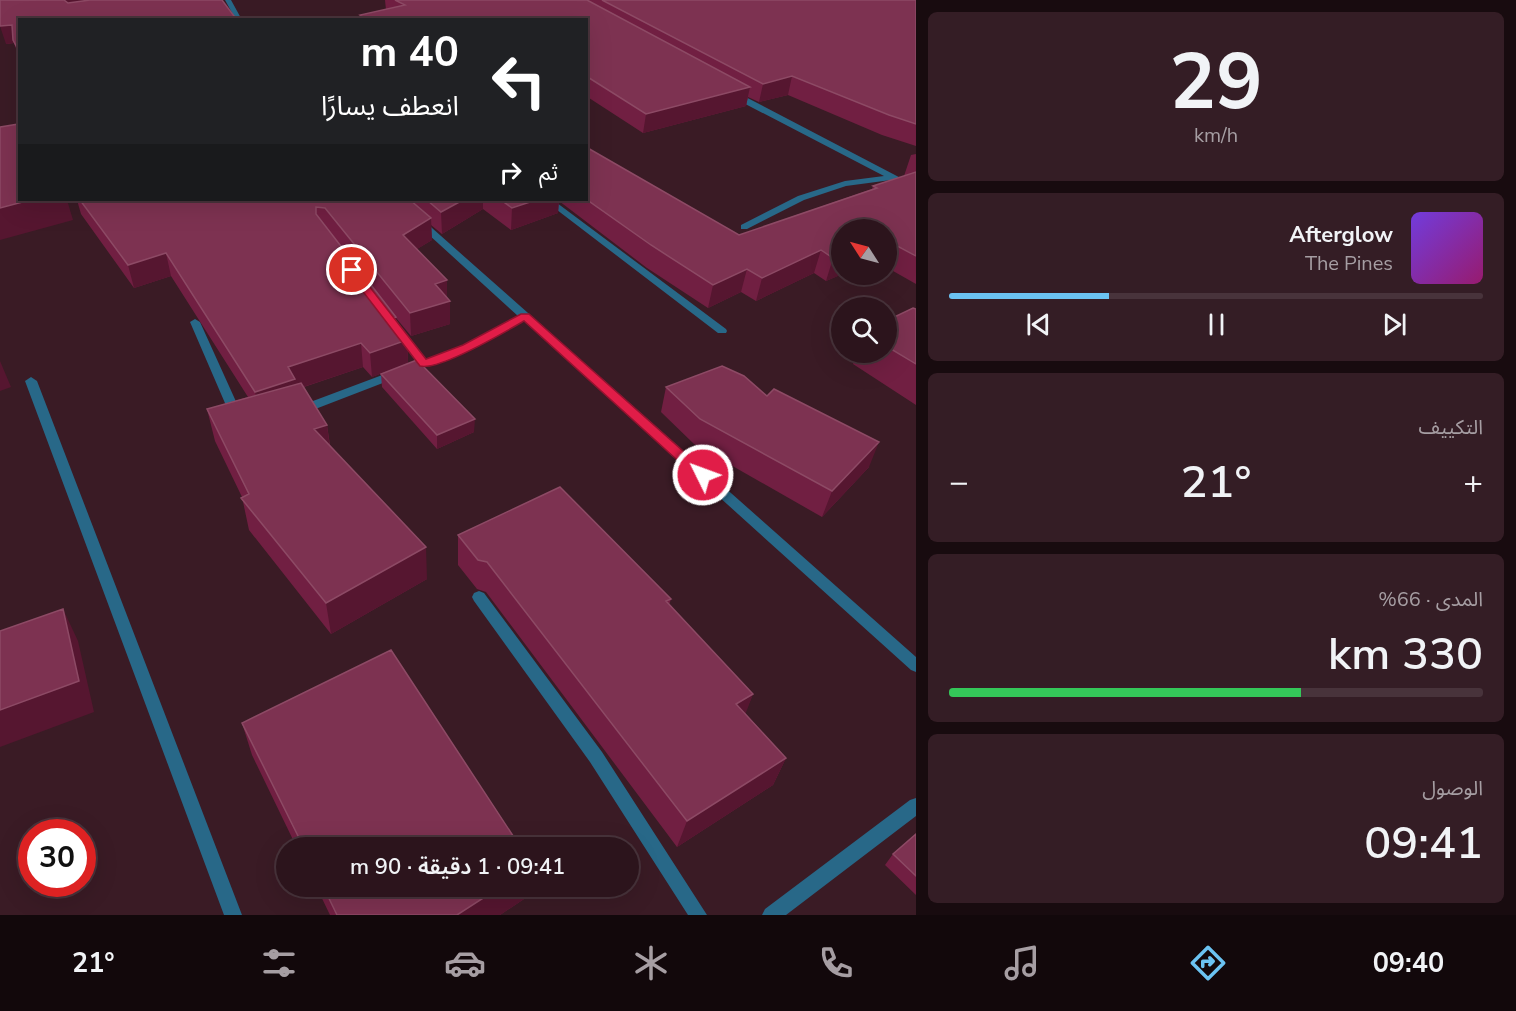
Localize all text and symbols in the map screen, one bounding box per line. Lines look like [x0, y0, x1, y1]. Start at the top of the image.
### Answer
text: 40 m [360, 24, 459, 81]
text: 29 [1169, 29, 1263, 136]
icon: left [480, 42, 558, 120]
text: انعطف يسارًا [321, 88, 459, 125]
text: km/h [1194, 122, 1238, 149]
icon: right [494, 156, 527, 189]
text: ثم [539, 158, 558, 188]
north arrow [831, 219, 897, 285]
map controls [831, 219, 897, 363]
text: Afterglow [1289, 220, 1393, 250]
pin [326, 244, 377, 295]
text: The Pines [1305, 250, 1393, 277]
icon: arrive [335, 253, 368, 286]
button: search [831, 297, 897, 363]
icon: previous [1022, 308, 1055, 341]
icon: pause [1200, 308, 1233, 341]
icon: next [1378, 308, 1411, 341]
text: التكييف [1419, 414, 1483, 441]
position arrow [671, 443, 735, 507]
text: 21° [1181, 452, 1251, 513]
text: − [949, 460, 969, 505]
text: + [1463, 460, 1483, 505]
text: المدى · 66% [1378, 586, 1483, 613]
text: 330 km [1328, 624, 1483, 685]
text: الوصول [1422, 775, 1483, 802]
text: 09:41 [1364, 813, 1483, 874]
speed limit sign: 30 [18, 819, 96, 897]
text: 09:41 · 1 دقيقة · 90 m [350, 852, 565, 882]
icon: filters [258, 942, 300, 984]
icon: car [444, 942, 486, 984]
icon: climate [630, 942, 672, 984]
icon: phone [815, 942, 857, 984]
icon: music [1001, 942, 1043, 984]
icon: directions [1187, 942, 1229, 984]
text: 21° [72, 945, 115, 982]
text: 09:40 [1373, 945, 1444, 982]

